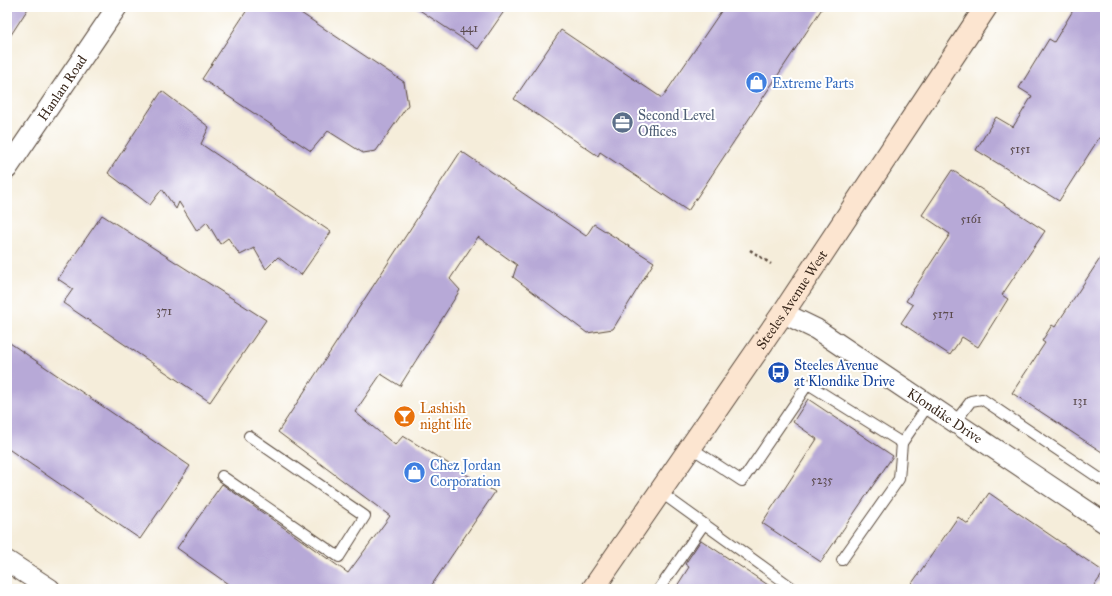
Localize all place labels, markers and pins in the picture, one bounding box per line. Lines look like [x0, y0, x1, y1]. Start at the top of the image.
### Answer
shop icon: Extreme Parts [743, 70, 769, 96]
place label: Extreme Parts [772, 75, 854, 92]
place label: Second Level Offices [638, 107, 715, 140]
office icon: Second Level Offices [610, 110, 636, 136]
place label: Steeles Avenue at Klondike Drive [794, 357, 895, 390]
bus stop icon: Steeles Avenue at Klondike Drive [765, 360, 791, 386]
place label: Lashish night life [420, 400, 472, 433]
bar icon: Lashish night life [391, 403, 417, 429]
place label: Chez Jordan Corporation [430, 457, 501, 490]
shop icon: Chez Jordan Corporation [402, 460, 428, 486]

